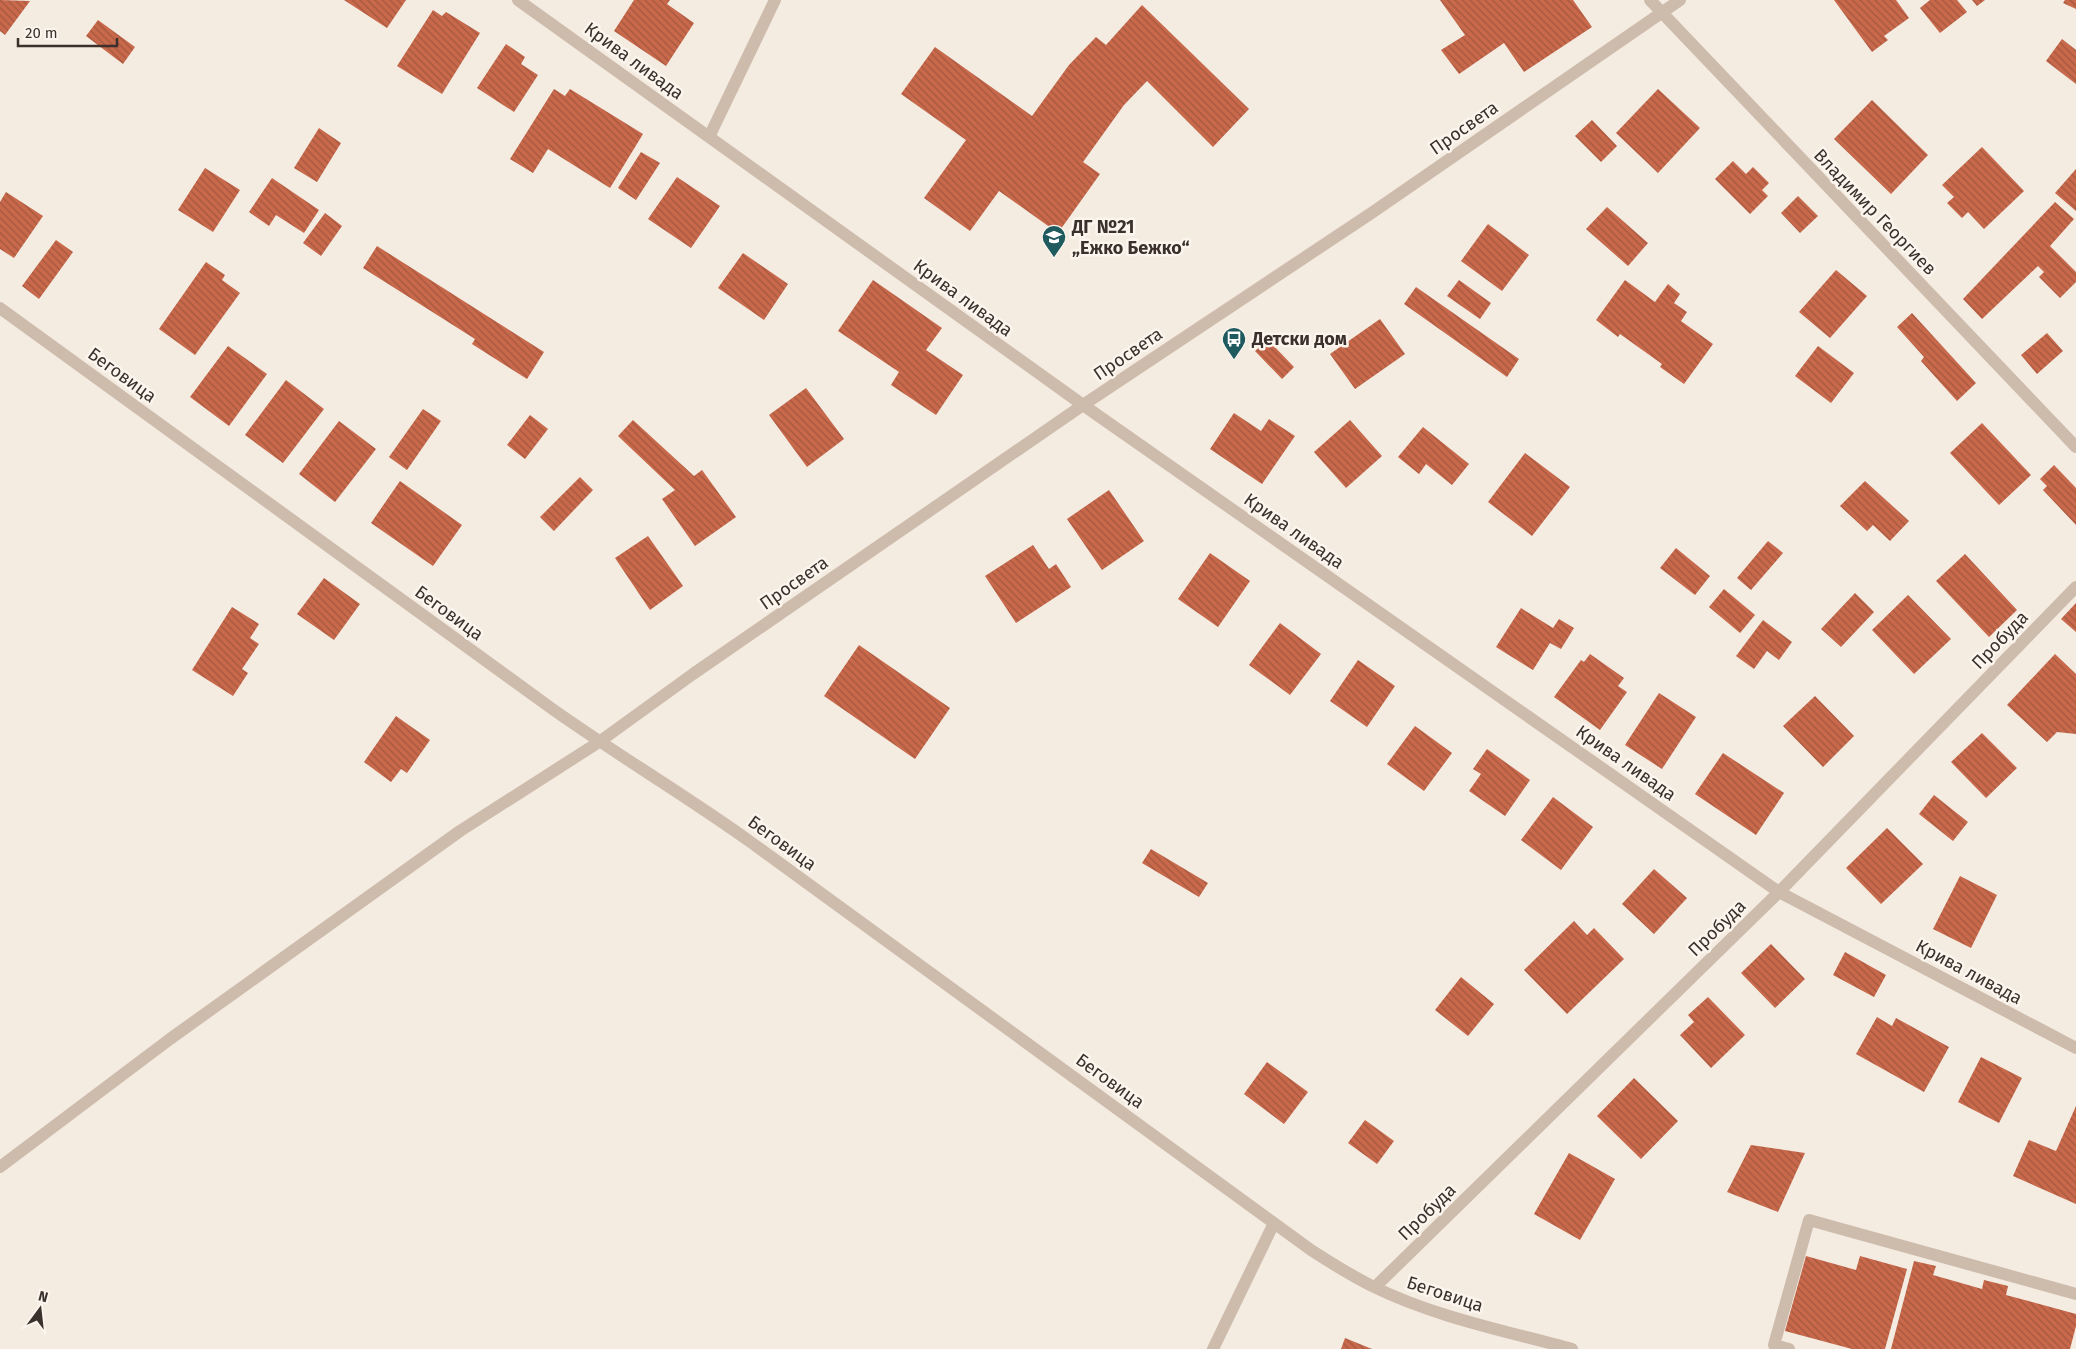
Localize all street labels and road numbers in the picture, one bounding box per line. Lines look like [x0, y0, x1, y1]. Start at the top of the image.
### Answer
street label: Крива ливада [580, 18, 688, 104]
street label: Просвета [1426, 96, 1502, 160]
street label: Владимир Георгиев [1809, 144, 1941, 280]
street label: Крива ливада [909, 255, 1017, 341]
street label: Просвета [1089, 323, 1167, 385]
street label: Беговица [83, 343, 161, 407]
street label: Крива ливада [1240, 488, 1348, 574]
street label: Просвета [756, 551, 832, 615]
street label: Беговица [410, 581, 488, 645]
street label: Пробуда [1967, 606, 2033, 674]
street label: Крива ливада [1572, 720, 1680, 806]
street label: Беговица [743, 811, 821, 875]
street label: Пробуда [1683, 895, 1751, 961]
street label: Крива ливада [1912, 935, 2026, 1009]
street label: Беговица [1071, 1049, 1149, 1113]
street label: Пробуда [1393, 1179, 1461, 1245]
street label: Беговица [1404, 1271, 1486, 1317]

